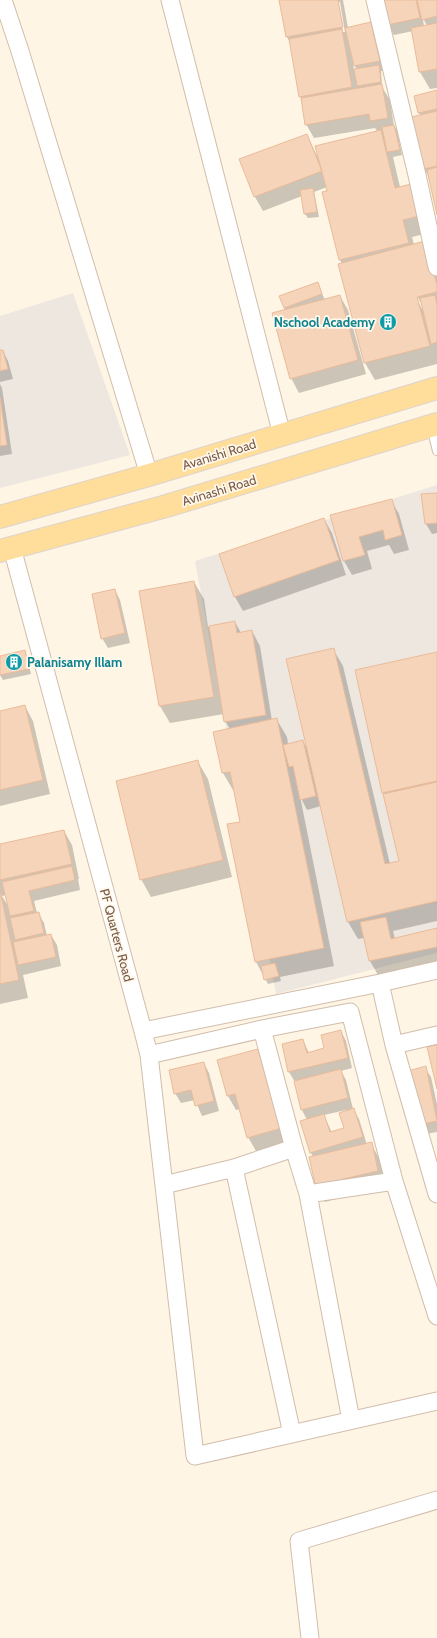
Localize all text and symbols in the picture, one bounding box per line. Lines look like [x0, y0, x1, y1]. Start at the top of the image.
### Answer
building icon: Nschool Academy [378, 312, 398, 332]
place label: Nschool Academy [274, 314, 375, 330]
street label: Avanishi Road [180, 435, 258, 473]
street label: Avinashi Road [180, 471, 258, 509]
building icon: Palanisamy Illam [4, 652, 24, 672]
place label: Palanisamy Illam [27, 654, 122, 670]
street label: PF Quarters Road [97, 887, 137, 983]

